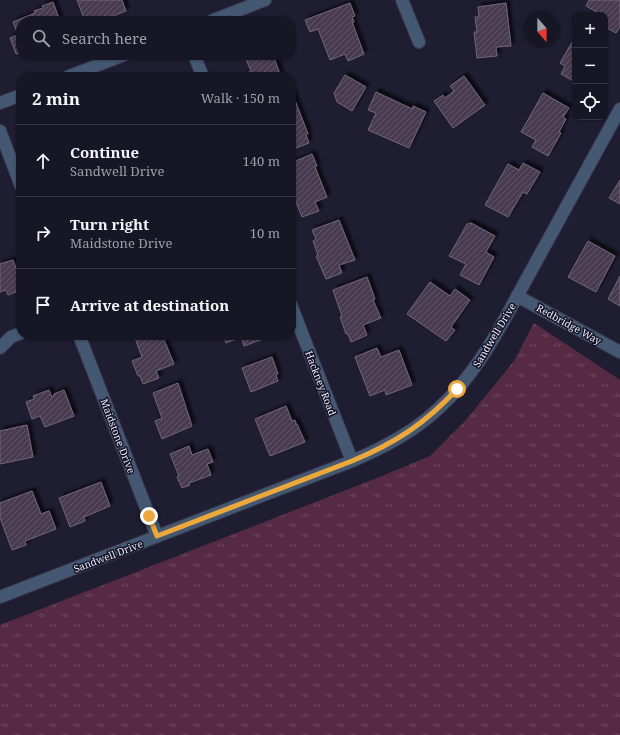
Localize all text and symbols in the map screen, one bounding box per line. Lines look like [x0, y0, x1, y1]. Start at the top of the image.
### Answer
north arrow [524, 12, 560, 48]
map controls [572, 12, 608, 120]
button: + [572, 12, 608, 48]
search box [16, 16, 296, 60]
icon: search [30, 27, 52, 49]
text: Search here [62, 28, 147, 48]
button: − [572, 48, 608, 84]
button: locate [572, 84, 608, 120]
text: 2 min [32, 87, 80, 110]
text: Walk · 150 m [201, 89, 280, 107]
text: Continue [70, 142, 139, 162]
icon: ahead [32, 150, 54, 172]
text: 140 m [243, 152, 280, 170]
text: Sandwell Drive [70, 162, 165, 180]
text: Turn right [70, 214, 149, 234]
icon: right [32, 222, 54, 244]
text: 10 m [250, 224, 280, 242]
text: Maidstone Drive [70, 234, 173, 252]
icon: arrive [32, 294, 54, 316]
text: Arrive at destination [70, 295, 229, 315]
street label: Sandwell Drive [469, 300, 519, 370]
street label: Redbridge Way [534, 300, 604, 348]
street label: Hackney Road [302, 349, 340, 417]
route start [448, 380, 466, 398]
street label: Maidstone Drive [97, 397, 139, 475]
route end [140, 507, 158, 525]
street label: Sandwell Drive [72, 536, 144, 576]

